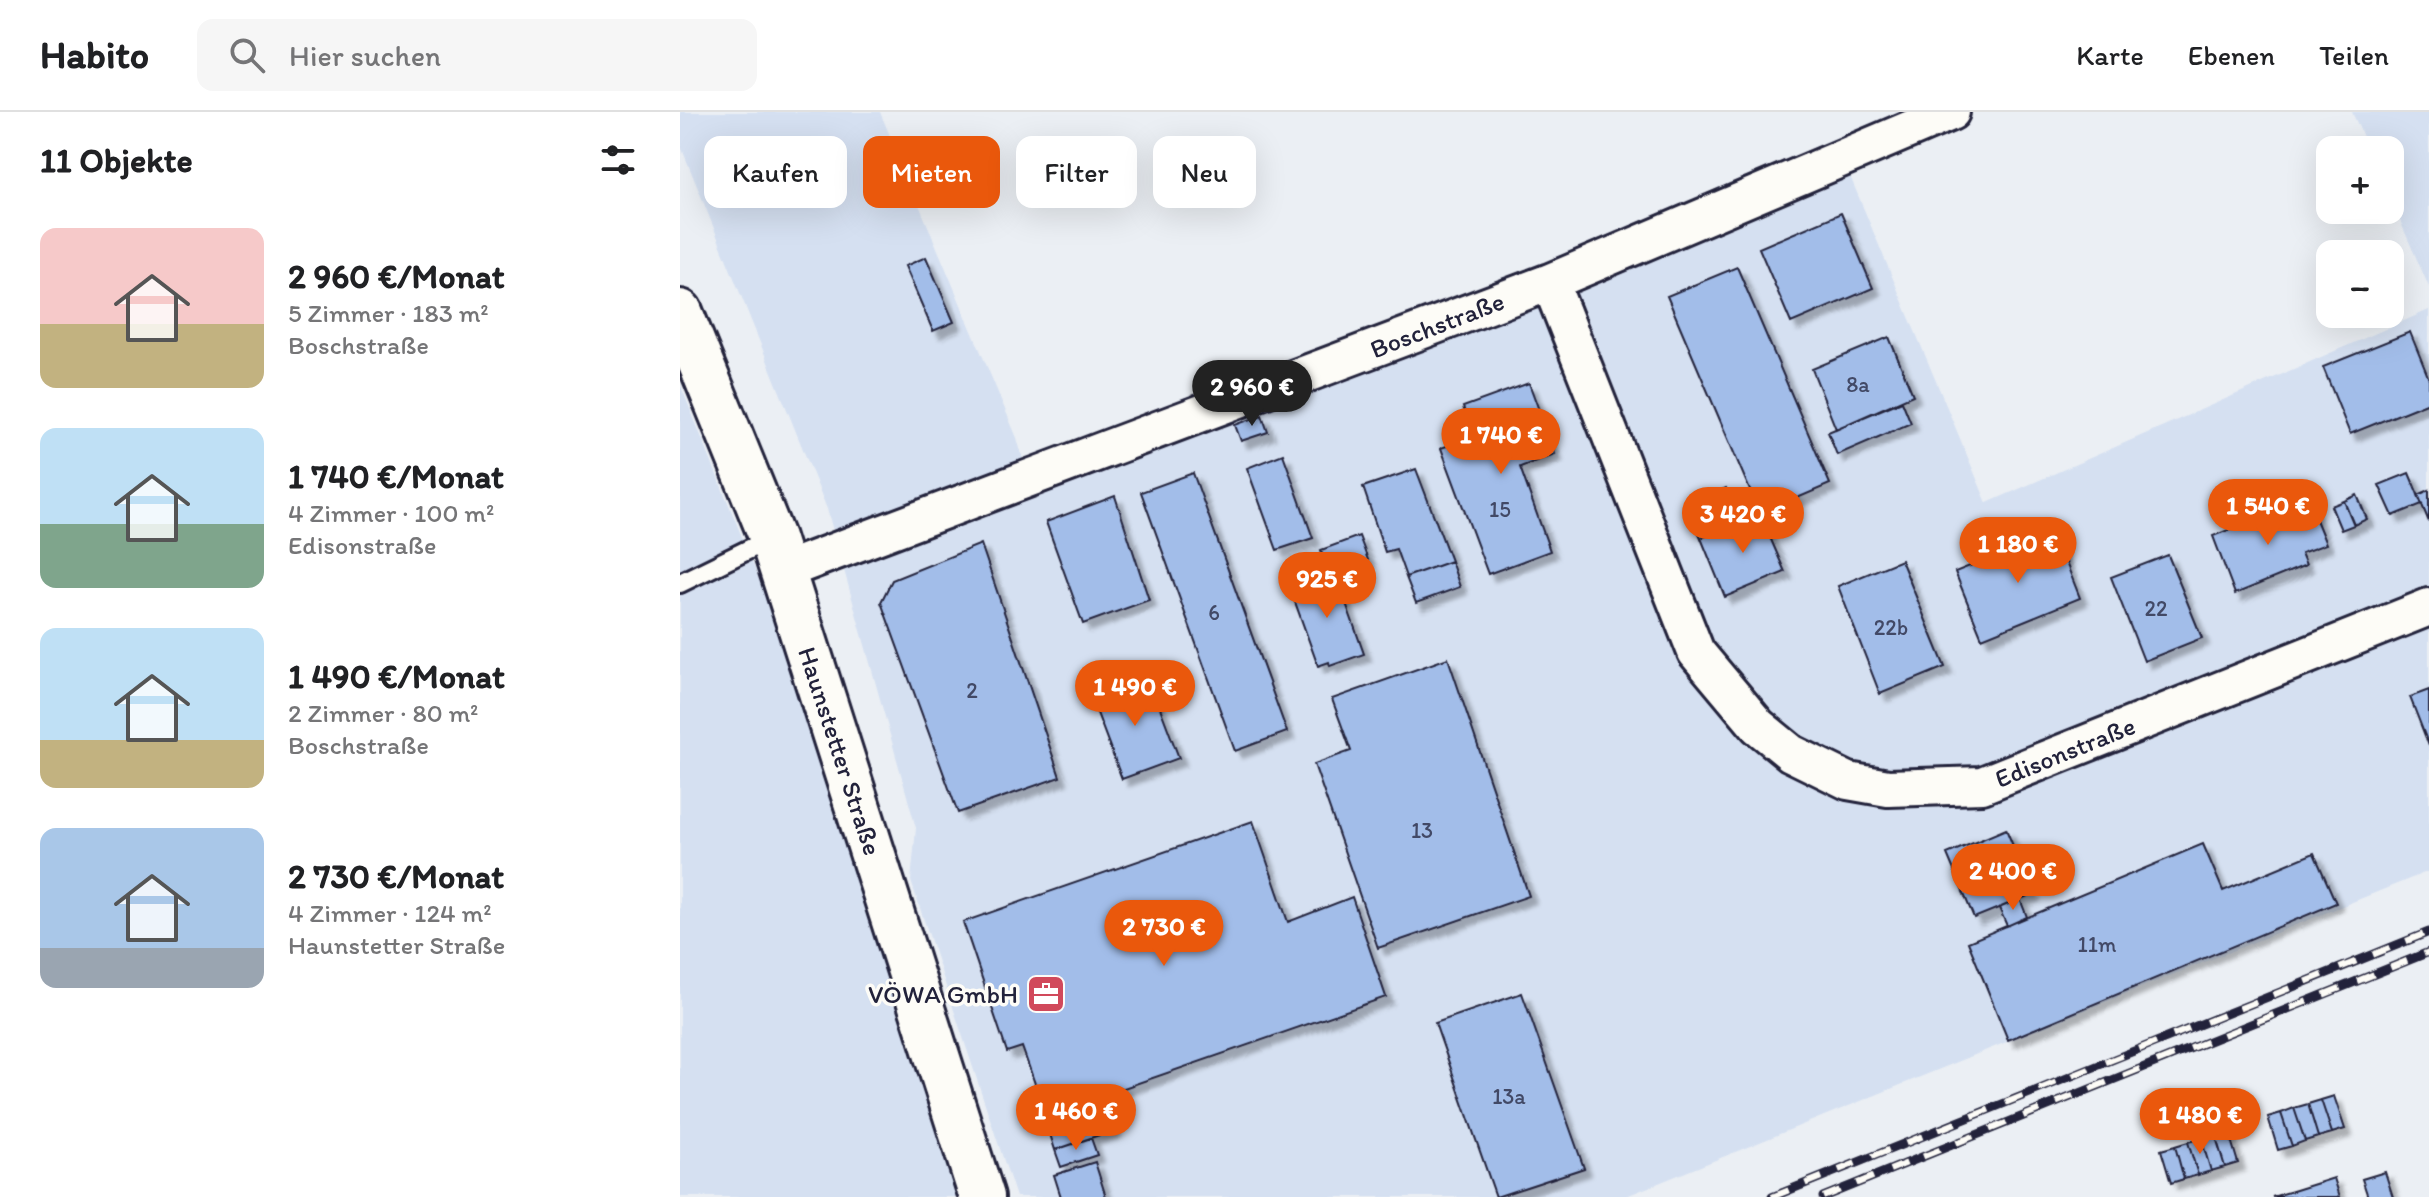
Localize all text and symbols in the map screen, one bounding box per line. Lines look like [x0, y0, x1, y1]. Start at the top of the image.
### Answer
search box [197, 19, 757, 91]
text: Habito [40, 32, 149, 78]
icon: search [225, 33, 269, 77]
text: Hier suchen [289, 37, 441, 74]
text: Karte [2076, 38, 2144, 72]
text: Ebenen [2188, 38, 2275, 72]
text: Teilen [2319, 38, 2389, 72]
chip: Kaufen [704, 136, 847, 208]
chip: Mieten [863, 136, 1000, 208]
chip: Filter [1016, 136, 1137, 208]
chip: Neu [1153, 136, 1256, 208]
map controls [2316, 136, 2404, 328]
button: + [2316, 136, 2404, 224]
icon: filters [596, 138, 640, 182]
text: 11 Objekte [40, 140, 193, 181]
button: − [2316, 240, 2404, 328]
text: 2 960 €/Monat [288, 256, 504, 297]
icon: home [104, 260, 200, 356]
street label: Boschstraße [1366, 285, 1508, 365]
text: 5 Zimmer · 183 m² [288, 297, 489, 329]
text: Boschstraße [288, 329, 429, 361]
pin: 2 960 € [1178, 360, 1326, 428]
text: 2 960 € [1210, 370, 1294, 402]
house number: 8a [1846, 371, 1870, 398]
pin: 1 740 € [1427, 408, 1575, 476]
text: 1 740 € [1459, 418, 1543, 450]
text: 1 740 €/Monat [288, 456, 504, 497]
icon: home [104, 460, 200, 556]
pin: 1 540 € [2194, 479, 2342, 547]
pin: 3 420 € [1669, 487, 1817, 555]
text: 1 540 € [2226, 489, 2310, 521]
house number: 15 [1489, 496, 1511, 523]
text: 4 Zimmer · 100 m² [288, 497, 494, 529]
text: 3 420 € [1700, 497, 1786, 529]
pin: 1 180 € [1944, 517, 2092, 585]
text: 1 180 € [1978, 527, 2058, 559]
text: Edisonstraße [288, 529, 436, 561]
pin: 925 € [1271, 552, 1383, 620]
text: 925 € [1296, 562, 1358, 594]
house number: 22 [2144, 595, 2168, 622]
house number: 6 [1208, 599, 1220, 626]
house number: 22b [1874, 614, 1908, 641]
street label: Haunstetter Straße [791, 643, 889, 859]
text: 1 490 €/Monat [288, 656, 505, 697]
icon: home [104, 660, 200, 756]
pin: 1 490 € [1061, 660, 1209, 728]
text: 1 490 € [1093, 670, 1177, 702]
house number: 2 [966, 677, 978, 704]
text: 2 Zimmer · 80 m² [288, 697, 478, 729]
street label: Edisonstraße [1990, 709, 2140, 795]
text: Boschstraße [288, 729, 429, 761]
house number: 13 [1411, 817, 1433, 844]
pin: 2 400 € [1939, 844, 2087, 912]
text: 2 400 € [1969, 854, 2057, 886]
text: 2 730 €/Monat [288, 856, 504, 897]
icon: home [104, 860, 200, 956]
text: 4 Zimmer · 124 m² [288, 897, 492, 929]
pin: 2 730 € [1090, 900, 1238, 968]
text: 2 730 € [1122, 910, 1206, 942]
text: Haunstetter Straße [288, 929, 505, 961]
house number: 11m [2078, 931, 2117, 958]
office icon: VÖWA GmbH [1025, 973, 1067, 1015]
place label: VÖWA GmbH [868, 978, 1018, 1010]
house number: 13a [1492, 1083, 1526, 1110]
pin: 1 460 € [1002, 1084, 1150, 1152]
pin: 1 480 € [2126, 1088, 2274, 1156]
text: 1 460 € [1034, 1094, 1118, 1126]
text: 1 480 € [2158, 1098, 2242, 1130]

